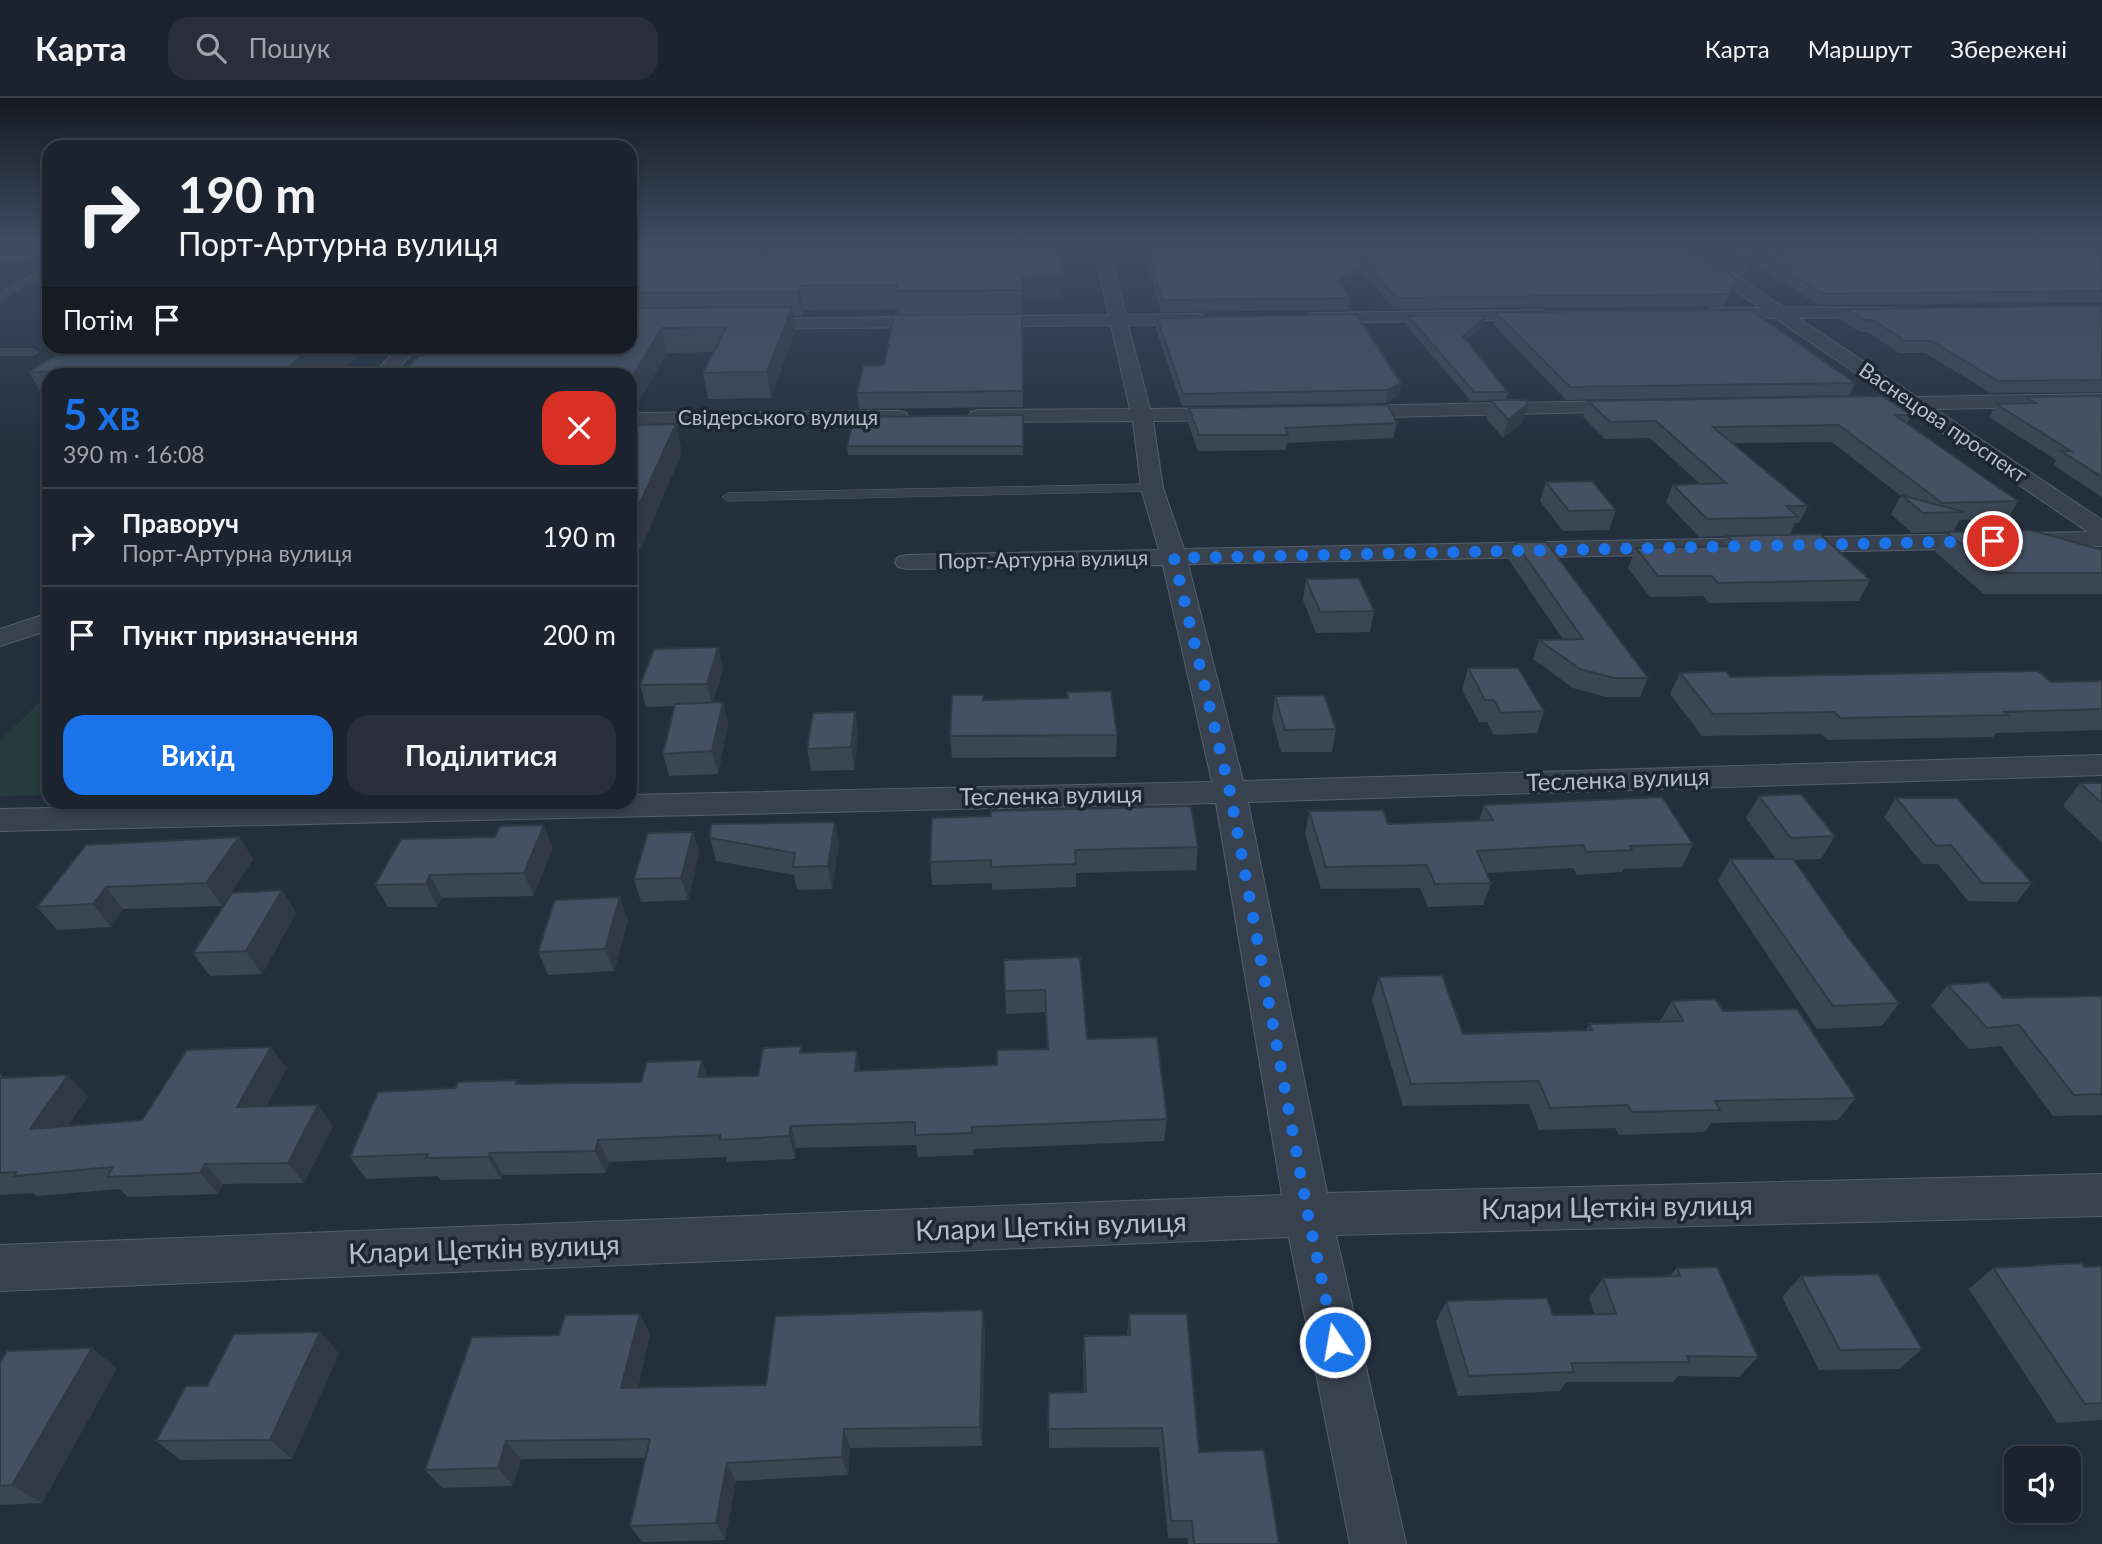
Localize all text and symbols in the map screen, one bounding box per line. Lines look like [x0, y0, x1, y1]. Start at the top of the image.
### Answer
search box [168, 17, 658, 80]
text: Карта [35, 28, 126, 68]
icon: search [192, 29, 230, 67]
text: Пошук [248, 32, 330, 64]
text: Карта [1705, 34, 1770, 63]
text: Маршрут [1808, 34, 1912, 63]
text: Збережені [1950, 34, 2067, 63]
text: 190 m [178, 165, 316, 223]
icon: right [63, 168, 154, 259]
text: Порт-Артурна вулиця [178, 224, 498, 263]
icon: arrive [148, 301, 186, 339]
text: Потім [63, 304, 134, 336]
street label: Васнецова проспект [1855, 356, 2033, 488]
text: 5 хв [63, 389, 141, 439]
button: close [542, 391, 616, 465]
street label: Свідерського вулиця [678, 404, 878, 429]
text: 390 m · 16:08 [63, 440, 205, 468]
text: Праворуч [122, 507, 239, 539]
pin [1963, 511, 2023, 571]
icon: right [63, 518, 101, 556]
text: 190 m [543, 521, 616, 553]
icon: arrive [1974, 522, 2012, 560]
text: Порт-Артурна вулиця [122, 539, 352, 567]
street label: Порт-Артурна вулиця [938, 544, 1148, 573]
icon: arrive [63, 616, 101, 654]
text: Пункт призначення [122, 619, 358, 651]
text: 200 m [543, 619, 616, 651]
button: Вихід [63, 715, 333, 795]
button: Поділитися [347, 715, 616, 795]
street label: Тесленка вулиця [1526, 761, 1710, 796]
street label: Тесленка вулиця [959, 778, 1143, 811]
street label: Клари Цеткін вулиця [1481, 1187, 1753, 1225]
street label: Клари Цеткін вулиця [915, 1203, 1187, 1247]
street label: Клари Цеткін вулиця [348, 1226, 620, 1270]
position arrow [1298, 1305, 1372, 1379]
map controls [2004, 1446, 2081, 1523]
button: sound [2004, 1446, 2081, 1523]

